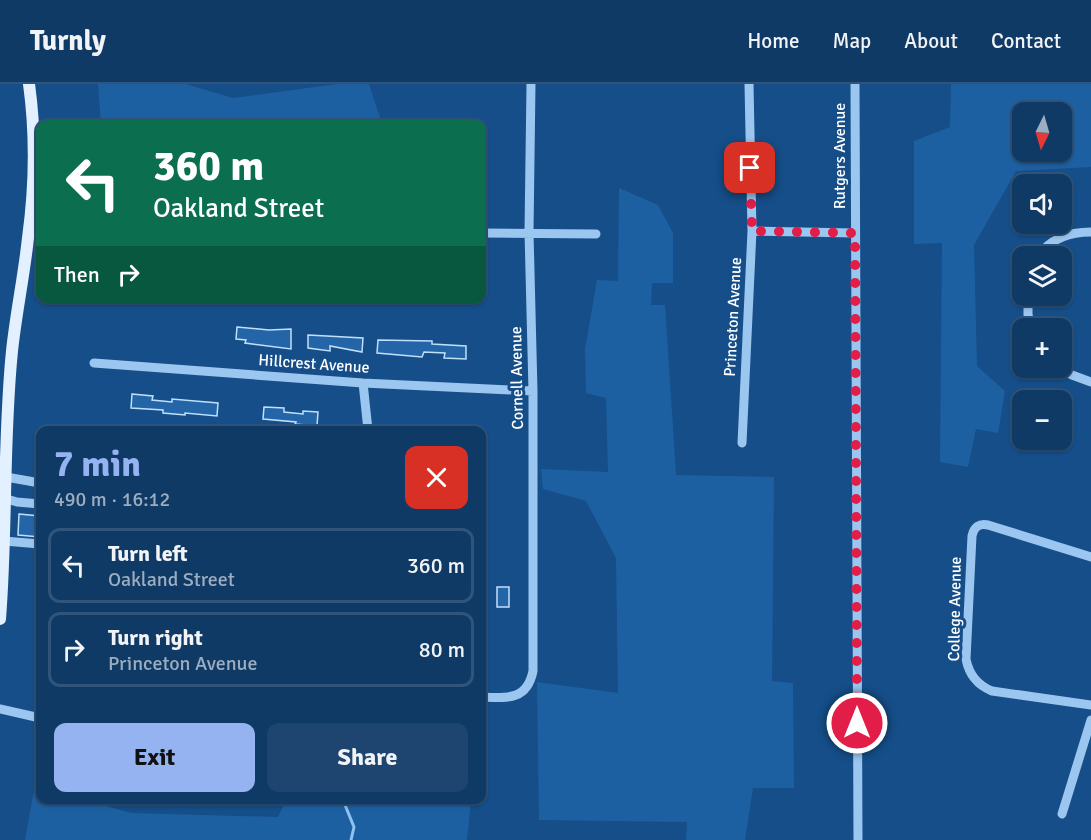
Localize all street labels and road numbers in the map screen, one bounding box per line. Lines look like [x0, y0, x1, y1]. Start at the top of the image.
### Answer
street label: Rutgers Avenue [830, 103, 850, 209]
street label: Princeton Avenue [720, 257, 746, 377]
street label: Cornell Avenue [506, 326, 528, 430]
street label: Hillcrest Avenue [258, 350, 370, 378]
street label: College Avenue [944, 556, 966, 662]

